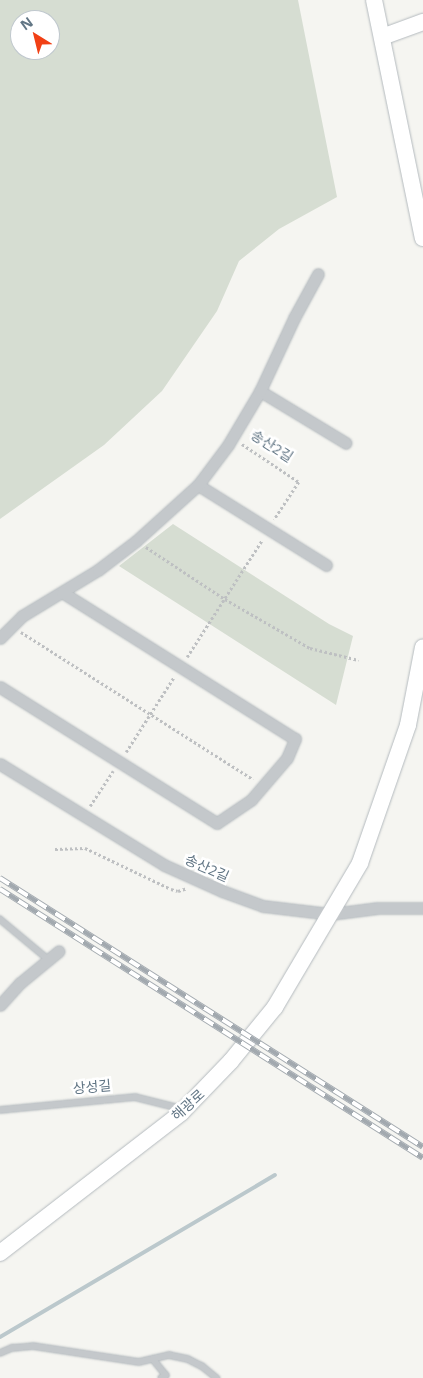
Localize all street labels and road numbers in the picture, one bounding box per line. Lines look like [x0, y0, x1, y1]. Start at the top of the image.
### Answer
street label: 송산2길 [248, 426, 296, 466]
street label: 송산2길 [182, 851, 232, 885]
street label: 상성길 [72, 1077, 112, 1097]
street label: 해광로 [168, 1086, 208, 1124]

